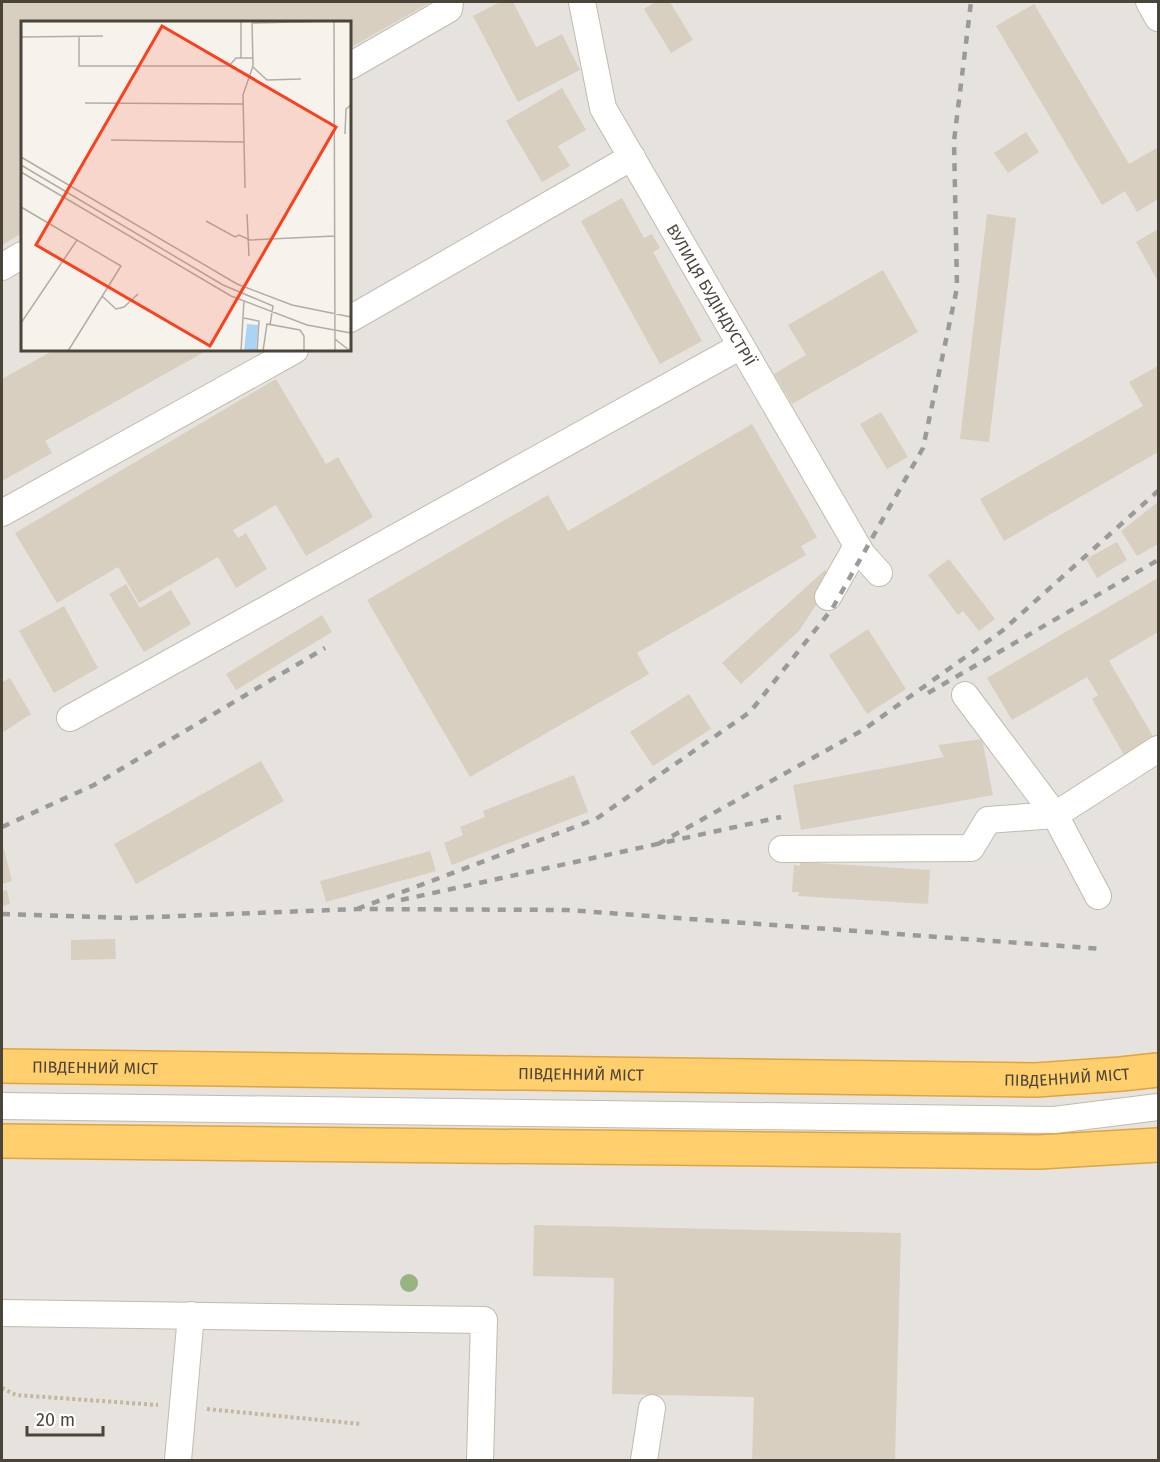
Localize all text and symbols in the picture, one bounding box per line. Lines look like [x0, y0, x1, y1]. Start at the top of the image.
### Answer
inset map [21, 21, 351, 351]
street label: ВУЛИЦЯ БУДІНДУСТРІЇ [663, 221, 760, 369]
street label: ПІВДЕННИЙ МІСТ [32, 1057, 159, 1078]
street label: ПІВДЕННИЙ МІСТ [518, 1063, 645, 1084]
street label: ПІВДЕННИЙ МІСТ [1004, 1064, 1131, 1090]
scale bar [27, 1399, 104, 1437]
text: 20 m [36, 1409, 75, 1431]

